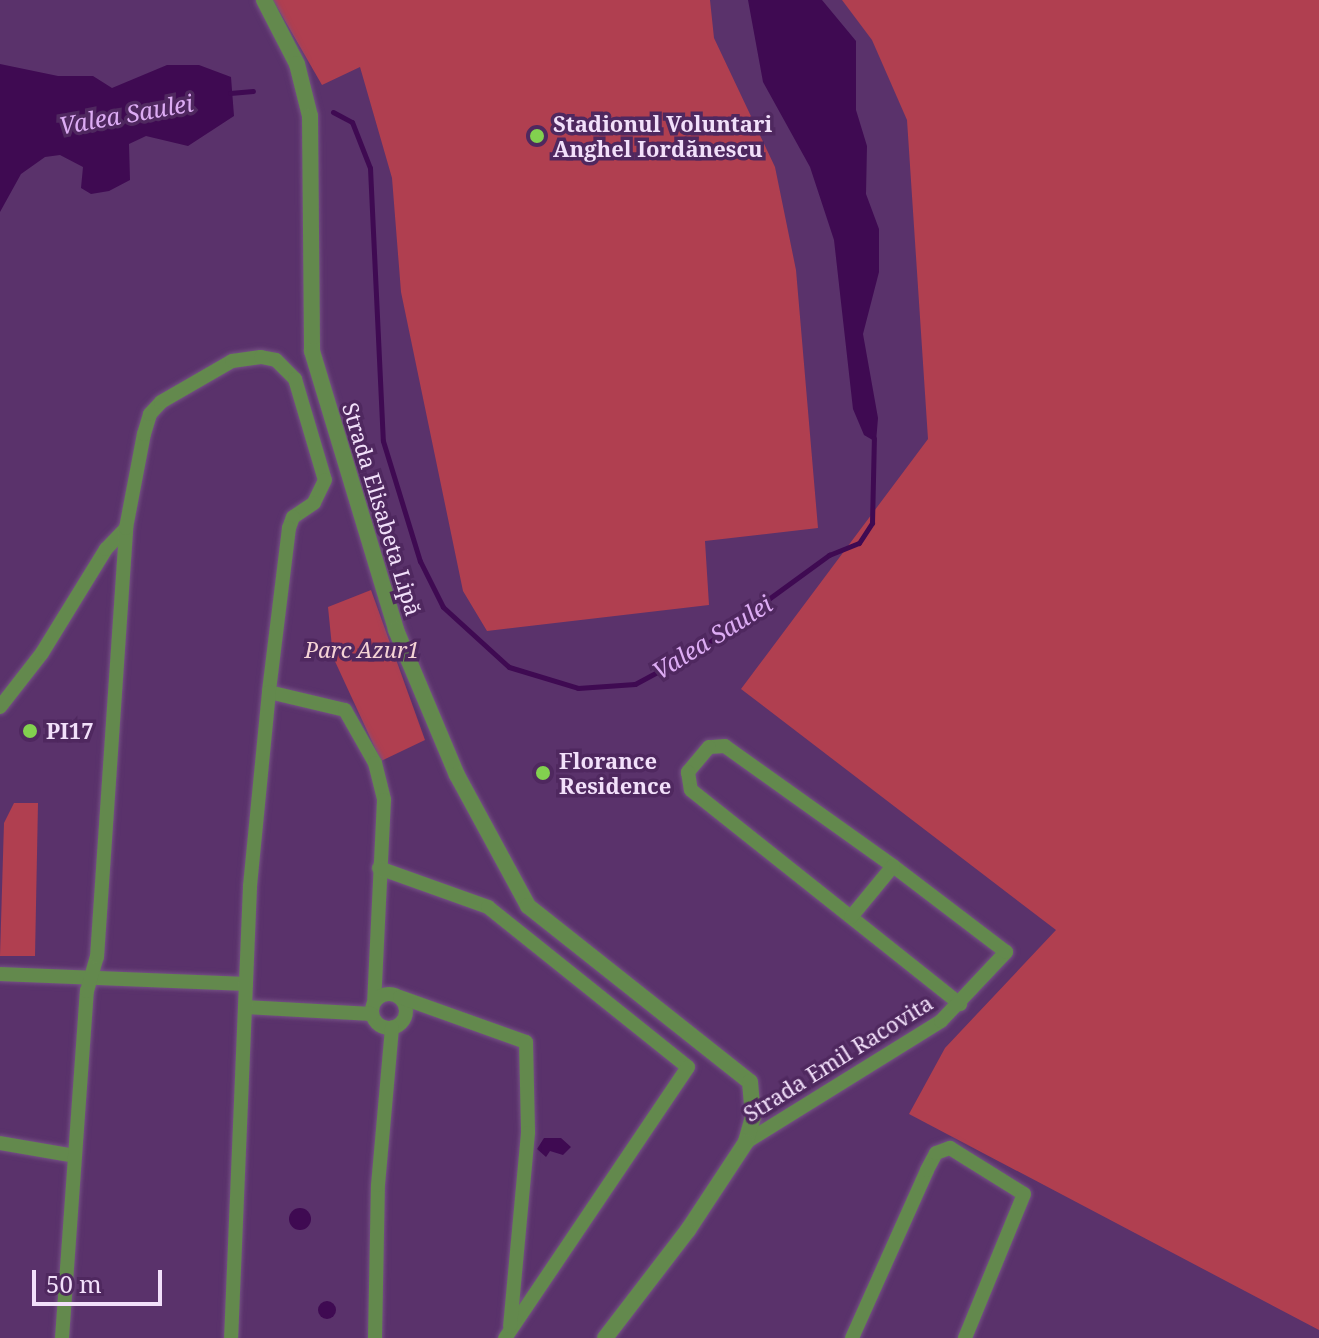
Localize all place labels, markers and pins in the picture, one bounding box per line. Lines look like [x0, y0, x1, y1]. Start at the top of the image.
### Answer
place label: Stadionul Voluntari Anghel Iordănescu [553, 110, 772, 162]
marker: Stadionul Voluntari Anghel Iordănescu [528, 127, 546, 145]
place label: PI17 [46, 718, 94, 744]
marker: PI17 [21, 722, 39, 740]
place label: Florance Residence [559, 747, 671, 798]
marker: Florance Residence [534, 764, 552, 782]

